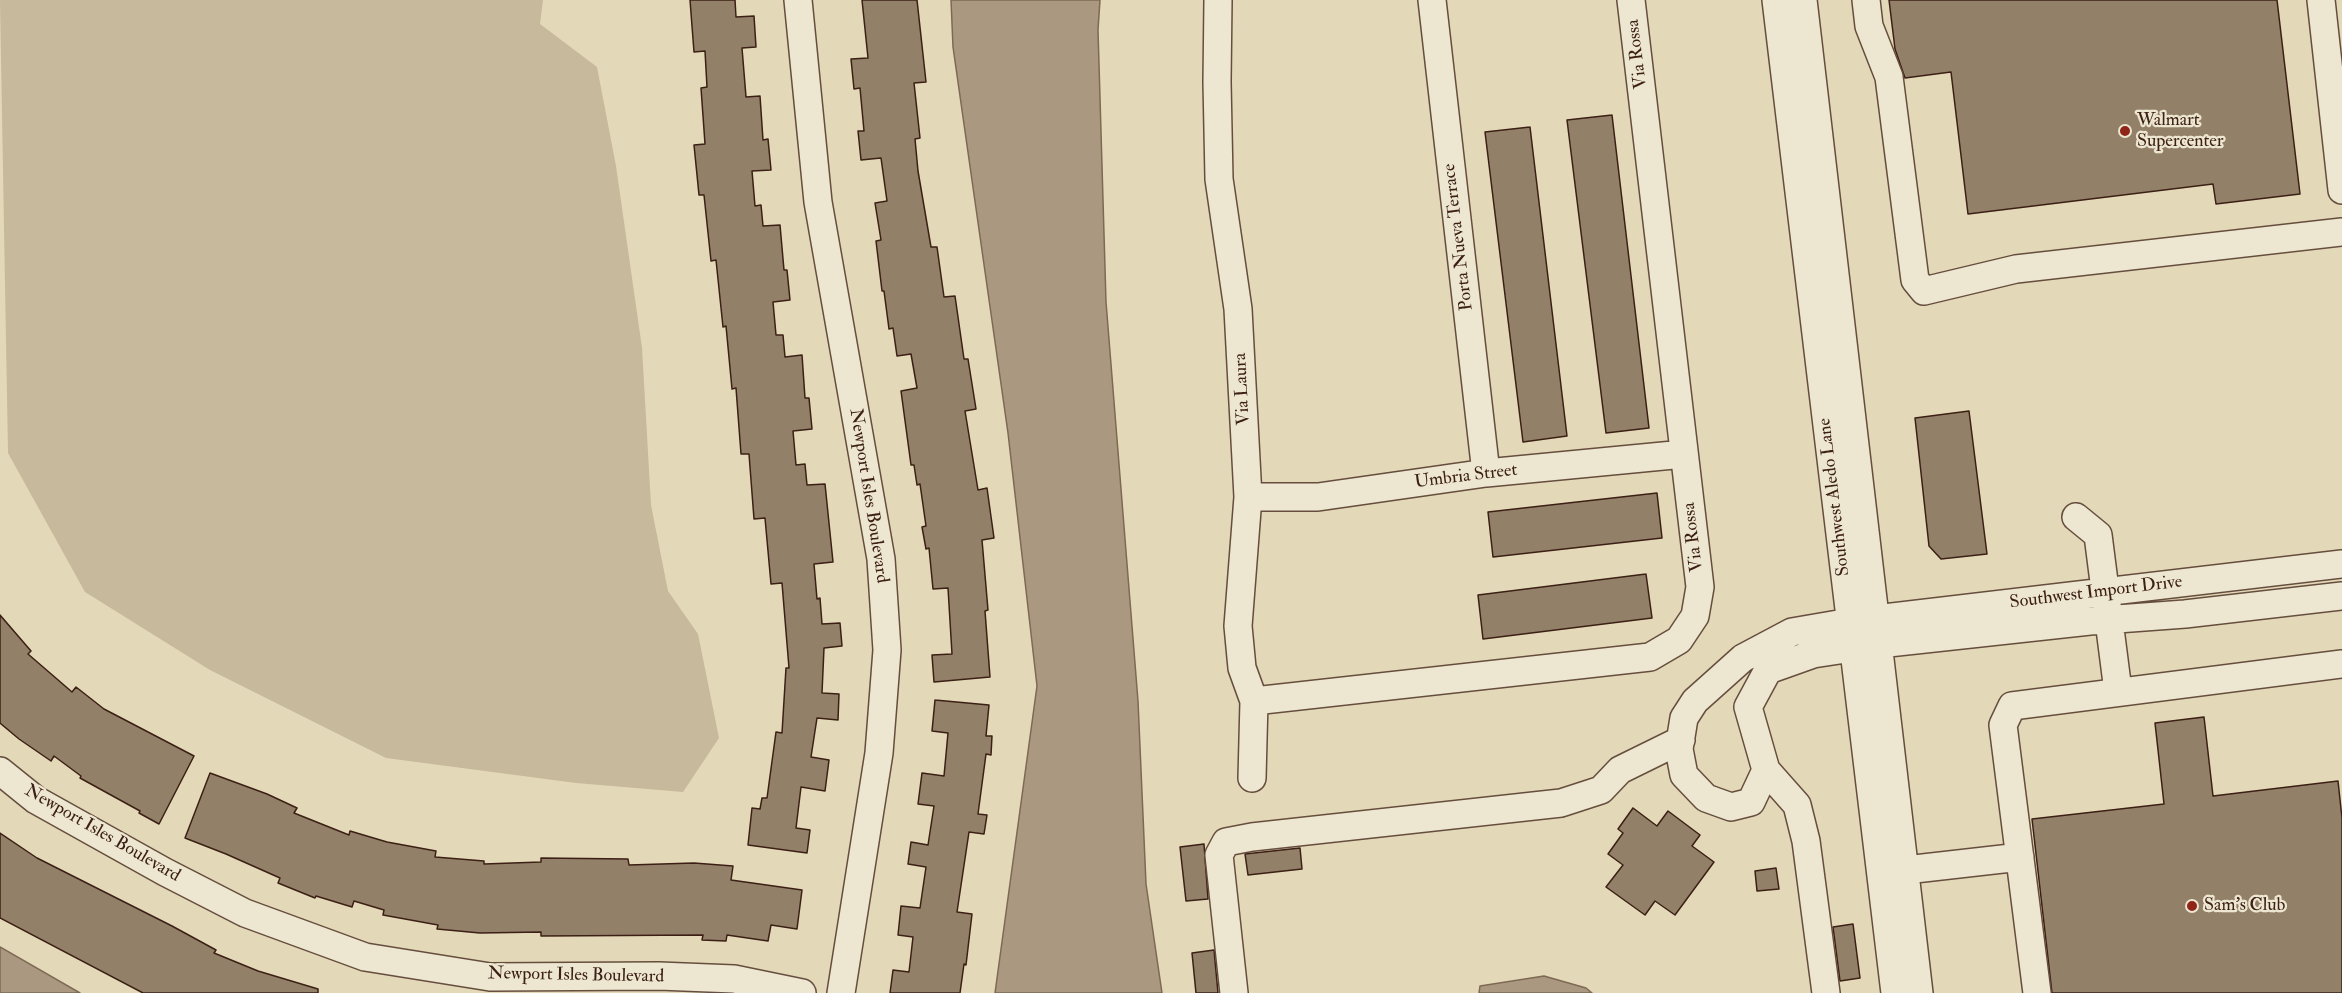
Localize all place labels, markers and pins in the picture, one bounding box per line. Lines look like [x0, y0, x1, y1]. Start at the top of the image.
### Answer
place label: Walmart Supercenter [2137, 110, 2224, 152]
marker: Walmart Supercenter [2118, 124, 2132, 138]
place label: Sam's Club [2204, 895, 2285, 917]
marker: Sam's Club [2185, 899, 2199, 913]

